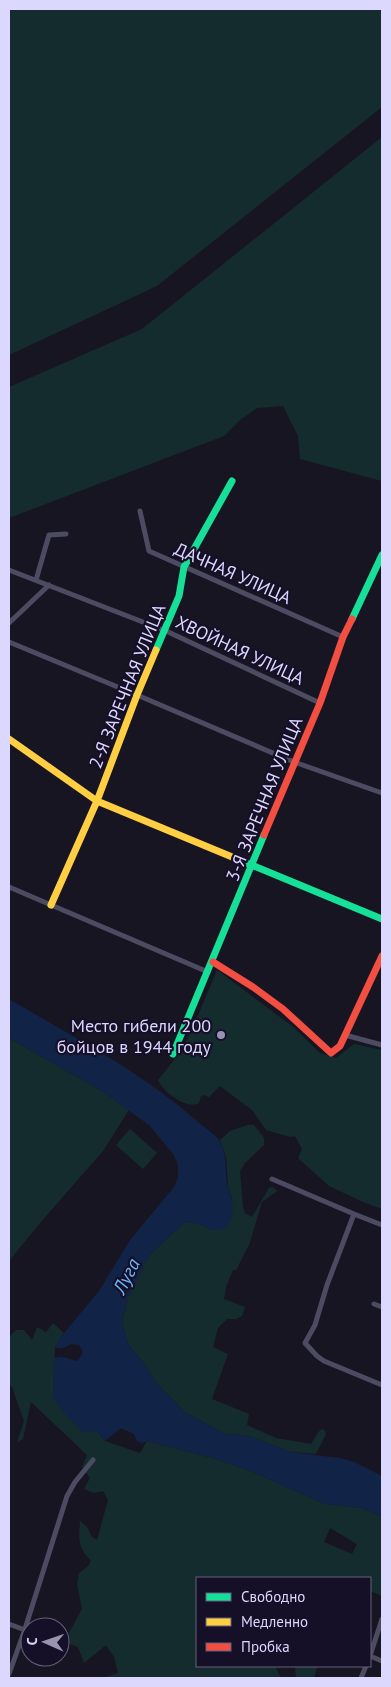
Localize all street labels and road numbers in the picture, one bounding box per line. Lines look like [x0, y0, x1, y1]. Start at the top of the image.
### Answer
street label: ДАЧНАЯ УЛИЦА [171, 537, 295, 609]
street label: 2-Я ЗАРЕЧНАЯ УЛИЦА [84, 600, 171, 772]
street label: ХВОЙНАЯ УЛИЦА [172, 610, 308, 690]
street label: 3-Я ЗАРЕЧНАЯ УЛИЦА [221, 713, 308, 885]

